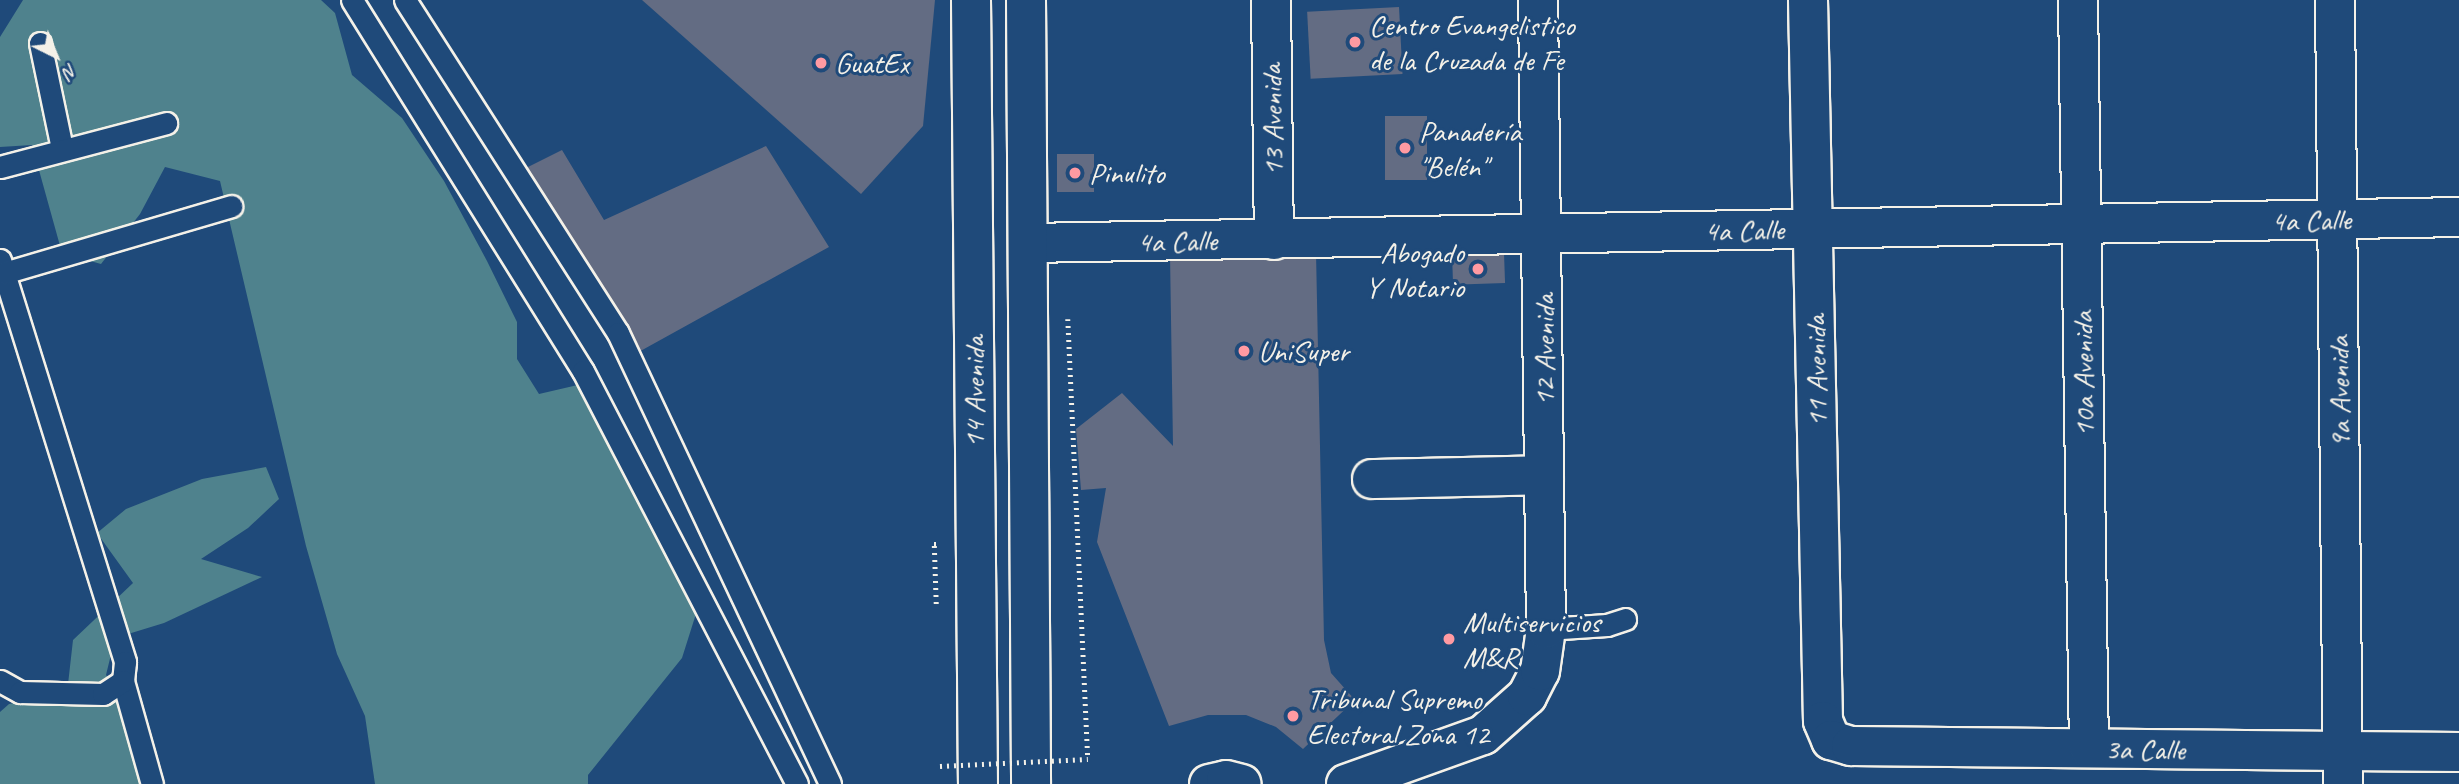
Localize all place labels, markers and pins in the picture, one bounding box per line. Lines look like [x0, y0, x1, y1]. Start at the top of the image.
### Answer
place label: Centro Evangelistico de la Cruzada de Fe [1369, 7, 1575, 78]
marker: Centro Evangelistico de la Cruzada de Fe [1347, 34, 1363, 50]
place label: GuatEx [835, 45, 909, 81]
marker: GuatEx [813, 55, 829, 71]
place label: Panadería "Belén" [1419, 113, 1521, 184]
marker: Panadería "Belén" [1397, 140, 1413, 156]
place label: Pinulito [1089, 155, 1165, 191]
marker: Pinulito [1067, 165, 1083, 181]
place label: Abogado Y Notario [1364, 234, 1464, 304]
marker: Abogado Y Notario [1470, 261, 1486, 277]
place label: UniSuper [1258, 333, 1349, 369]
marker: UniSuper [1236, 343, 1252, 359]
place label: Multiservicios M&R [1463, 604, 1600, 674]
marker: Multiservicios M&R [1441, 631, 1457, 647]
place label: Tribunal Supremo Electoral Zona 12 [1307, 681, 1489, 752]
marker: Tribunal Supremo Electoral Zona 12 [1285, 708, 1301, 724]

